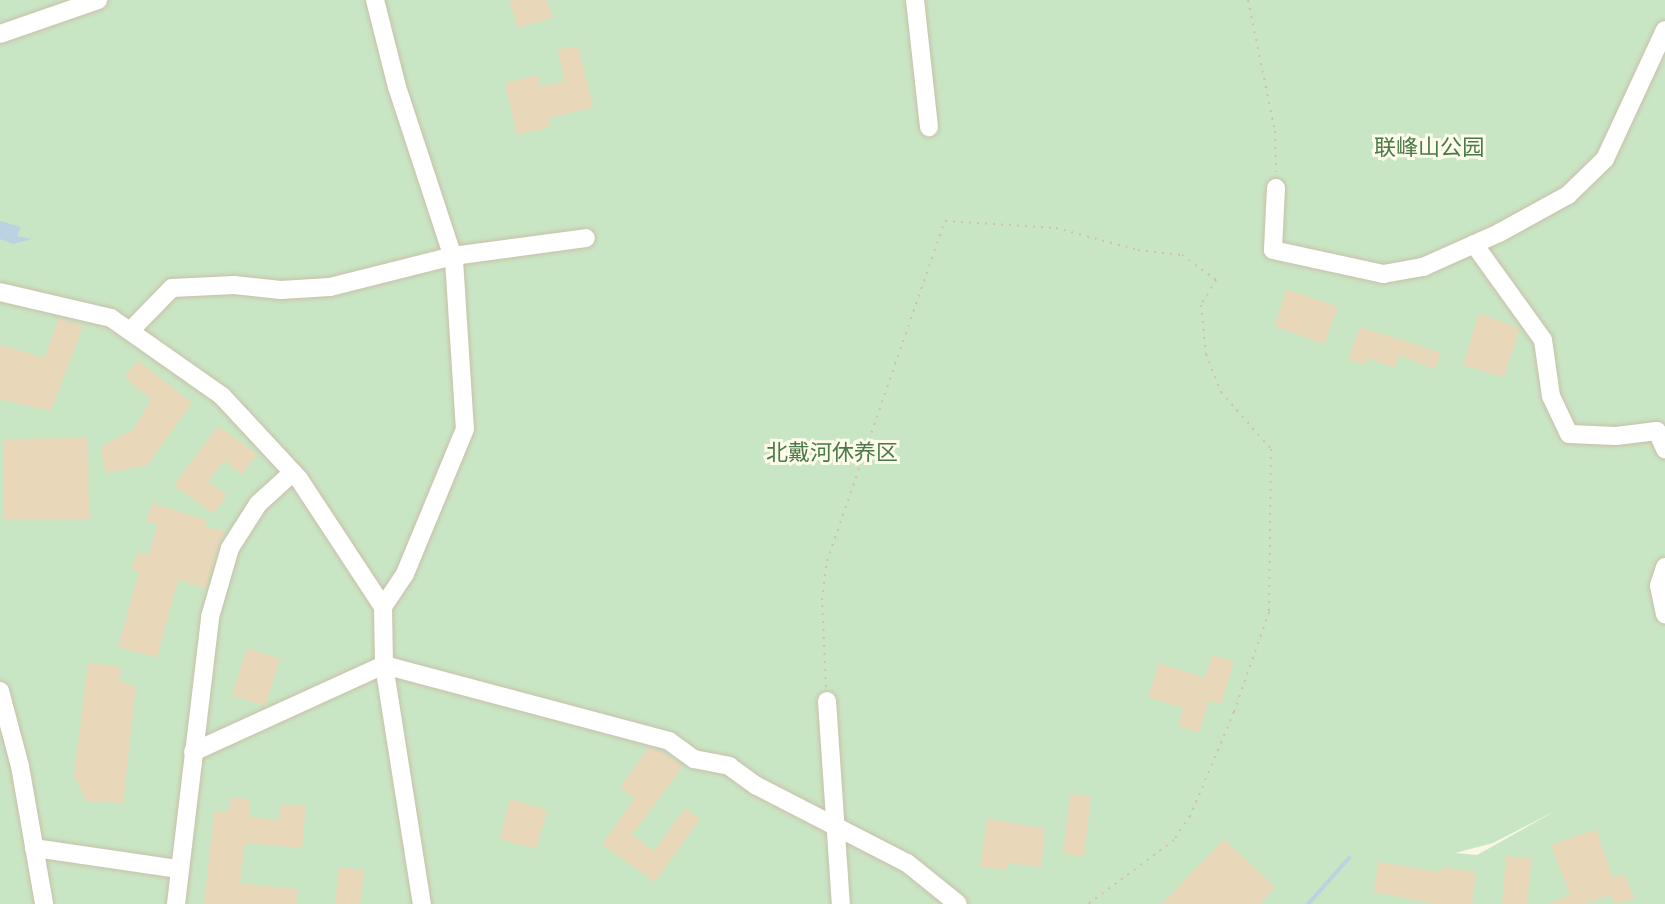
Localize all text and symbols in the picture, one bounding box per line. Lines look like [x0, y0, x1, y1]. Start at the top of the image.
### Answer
park label: 联峰山公园 [1374, 134, 1484, 160]
park label: 北戴河休养区 [766, 439, 898, 465]

